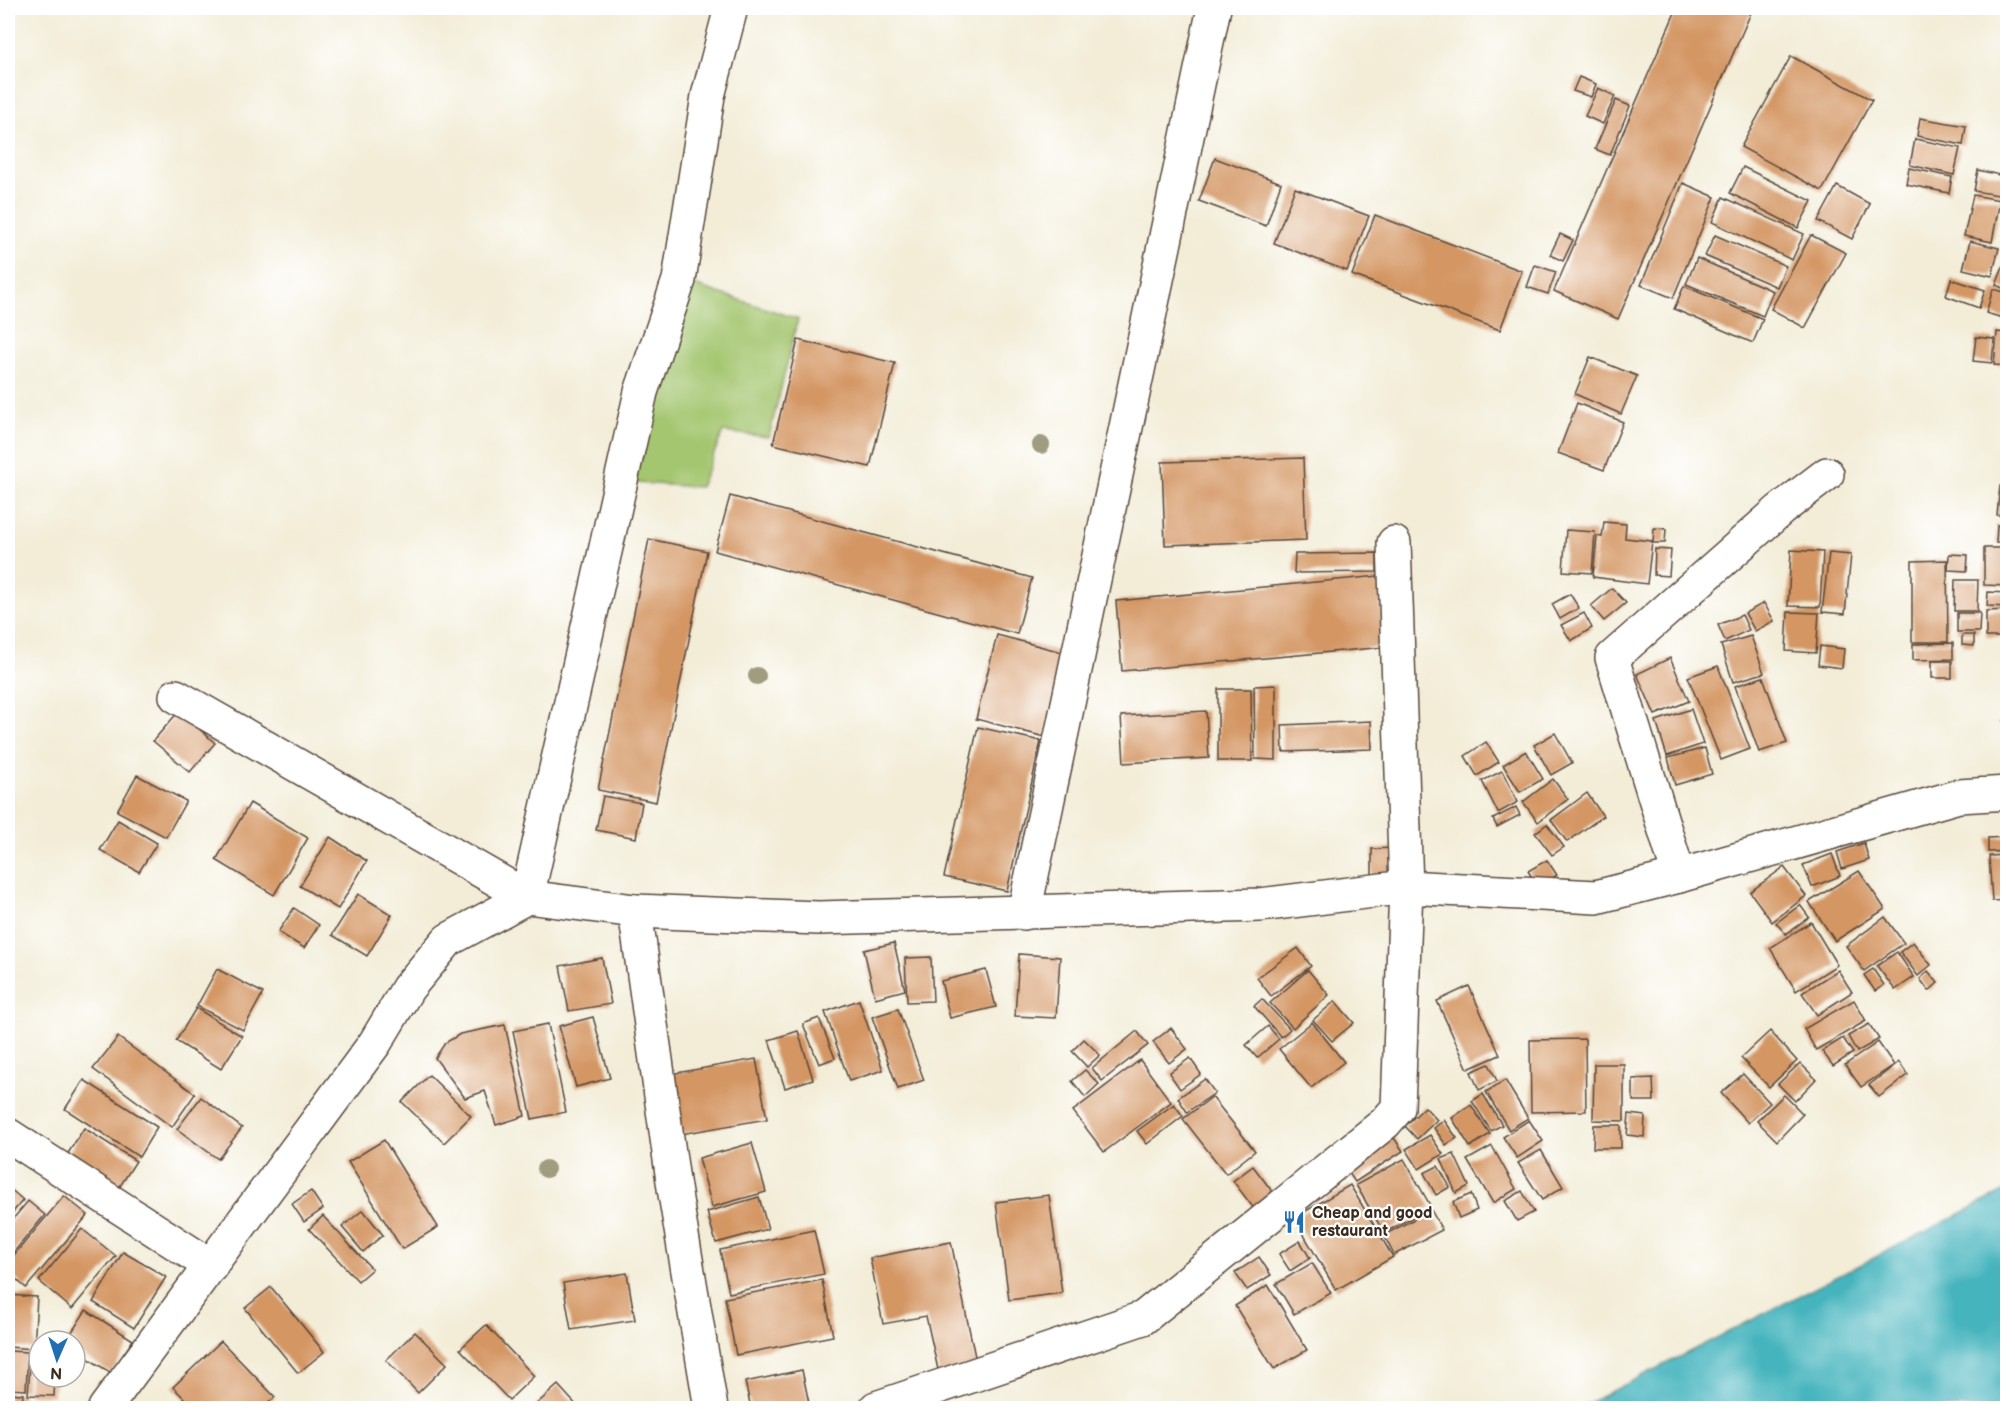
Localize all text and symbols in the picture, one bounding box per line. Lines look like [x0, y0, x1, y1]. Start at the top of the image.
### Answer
place label: Cheap and good restaurant [1312, 1204, 1432, 1241]
restaurant icon: Cheap and good restaurant [1281, 1209, 1307, 1235]
north arrow [27, 1329, 87, 1389]
text: N [50, 1363, 63, 1382]

